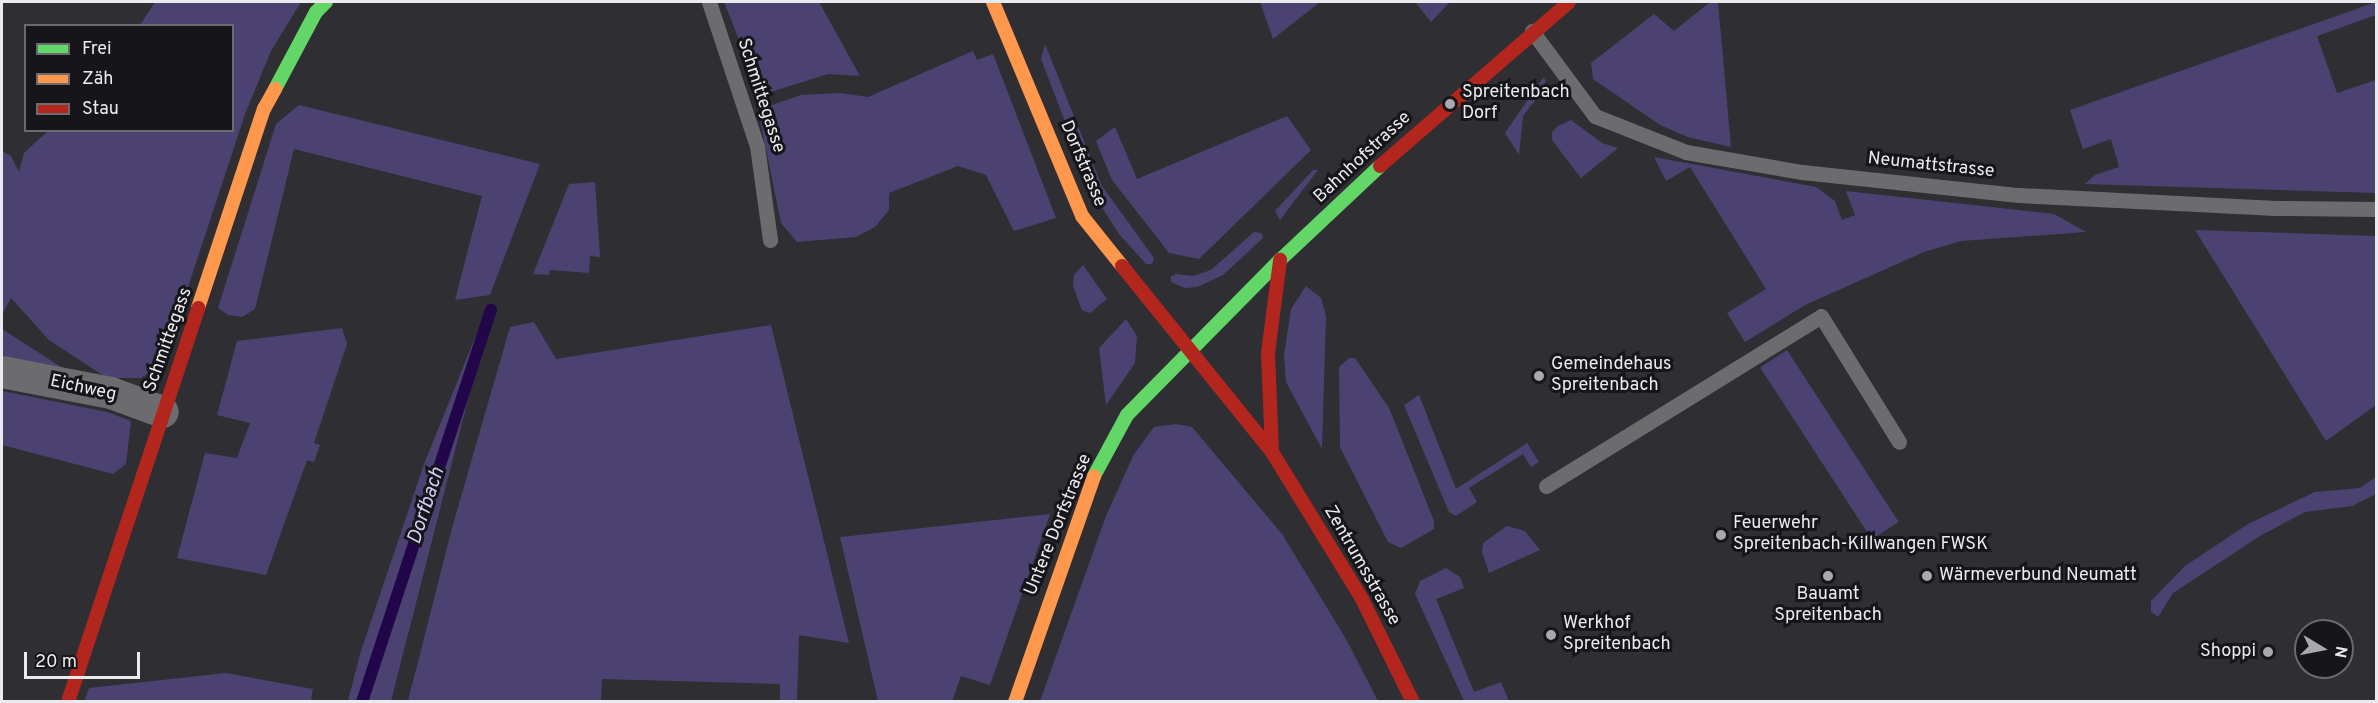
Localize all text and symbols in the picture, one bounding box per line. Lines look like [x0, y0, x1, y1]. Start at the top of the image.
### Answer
legend [24, 24, 234, 132]
street label: Schmittegasse [731, 36, 789, 156]
text: Frei [82, 38, 112, 61]
text: Zäh [82, 68, 113, 91]
place label: Spreitenbach Dorf [1462, 83, 1570, 125]
marker: Spreitenbach Dorf [1443, 97, 1457, 111]
text: Stau [82, 98, 119, 121]
street label: Bahnhofstrasse [1310, 108, 1416, 208]
street label: Dorfstrasse [1054, 118, 1110, 210]
street label: Neumattstrasse [1867, 149, 1995, 183]
street label: Schmittegass [140, 285, 198, 395]
place label: Gemeindehaus Spreitenbach [1551, 355, 1671, 398]
marker: Gemeindehaus Spreitenbach [1532, 369, 1546, 383]
street label: Eichweg [48, 371, 118, 407]
street label: Untere Dorfstrasse [1021, 451, 1097, 599]
water label: Dorfbach [403, 465, 451, 547]
street label: Zentrumsstrasse [1318, 502, 1404, 630]
place label: Feuerwehr Spreitenbach-Killwangen FWSK [1733, 514, 1988, 556]
marker: Feuerwehr Spreitenbach-Killwangen FWSK [1714, 528, 1728, 542]
place label: Wärmeverbund Neumatt [1939, 565, 2137, 587]
marker: Bauamt Spreitenbach [1821, 569, 1835, 583]
marker: Wärmeverbund Neumatt [1920, 569, 1934, 583]
place label: Bauamt Spreitenbach [1774, 585, 1882, 628]
place label: Werkhof Spreitenbach [1563, 614, 1671, 656]
north arrow [2294, 619, 2354, 679]
marker: Werkhof Spreitenbach [1544, 628, 1558, 642]
scale bar [27, 640, 142, 678]
place label: Shoppi [2200, 641, 2256, 663]
text: N [2329, 644, 2351, 659]
marker: Shoppi [2261, 645, 2275, 659]
text: 20 m [35, 651, 77, 674]

